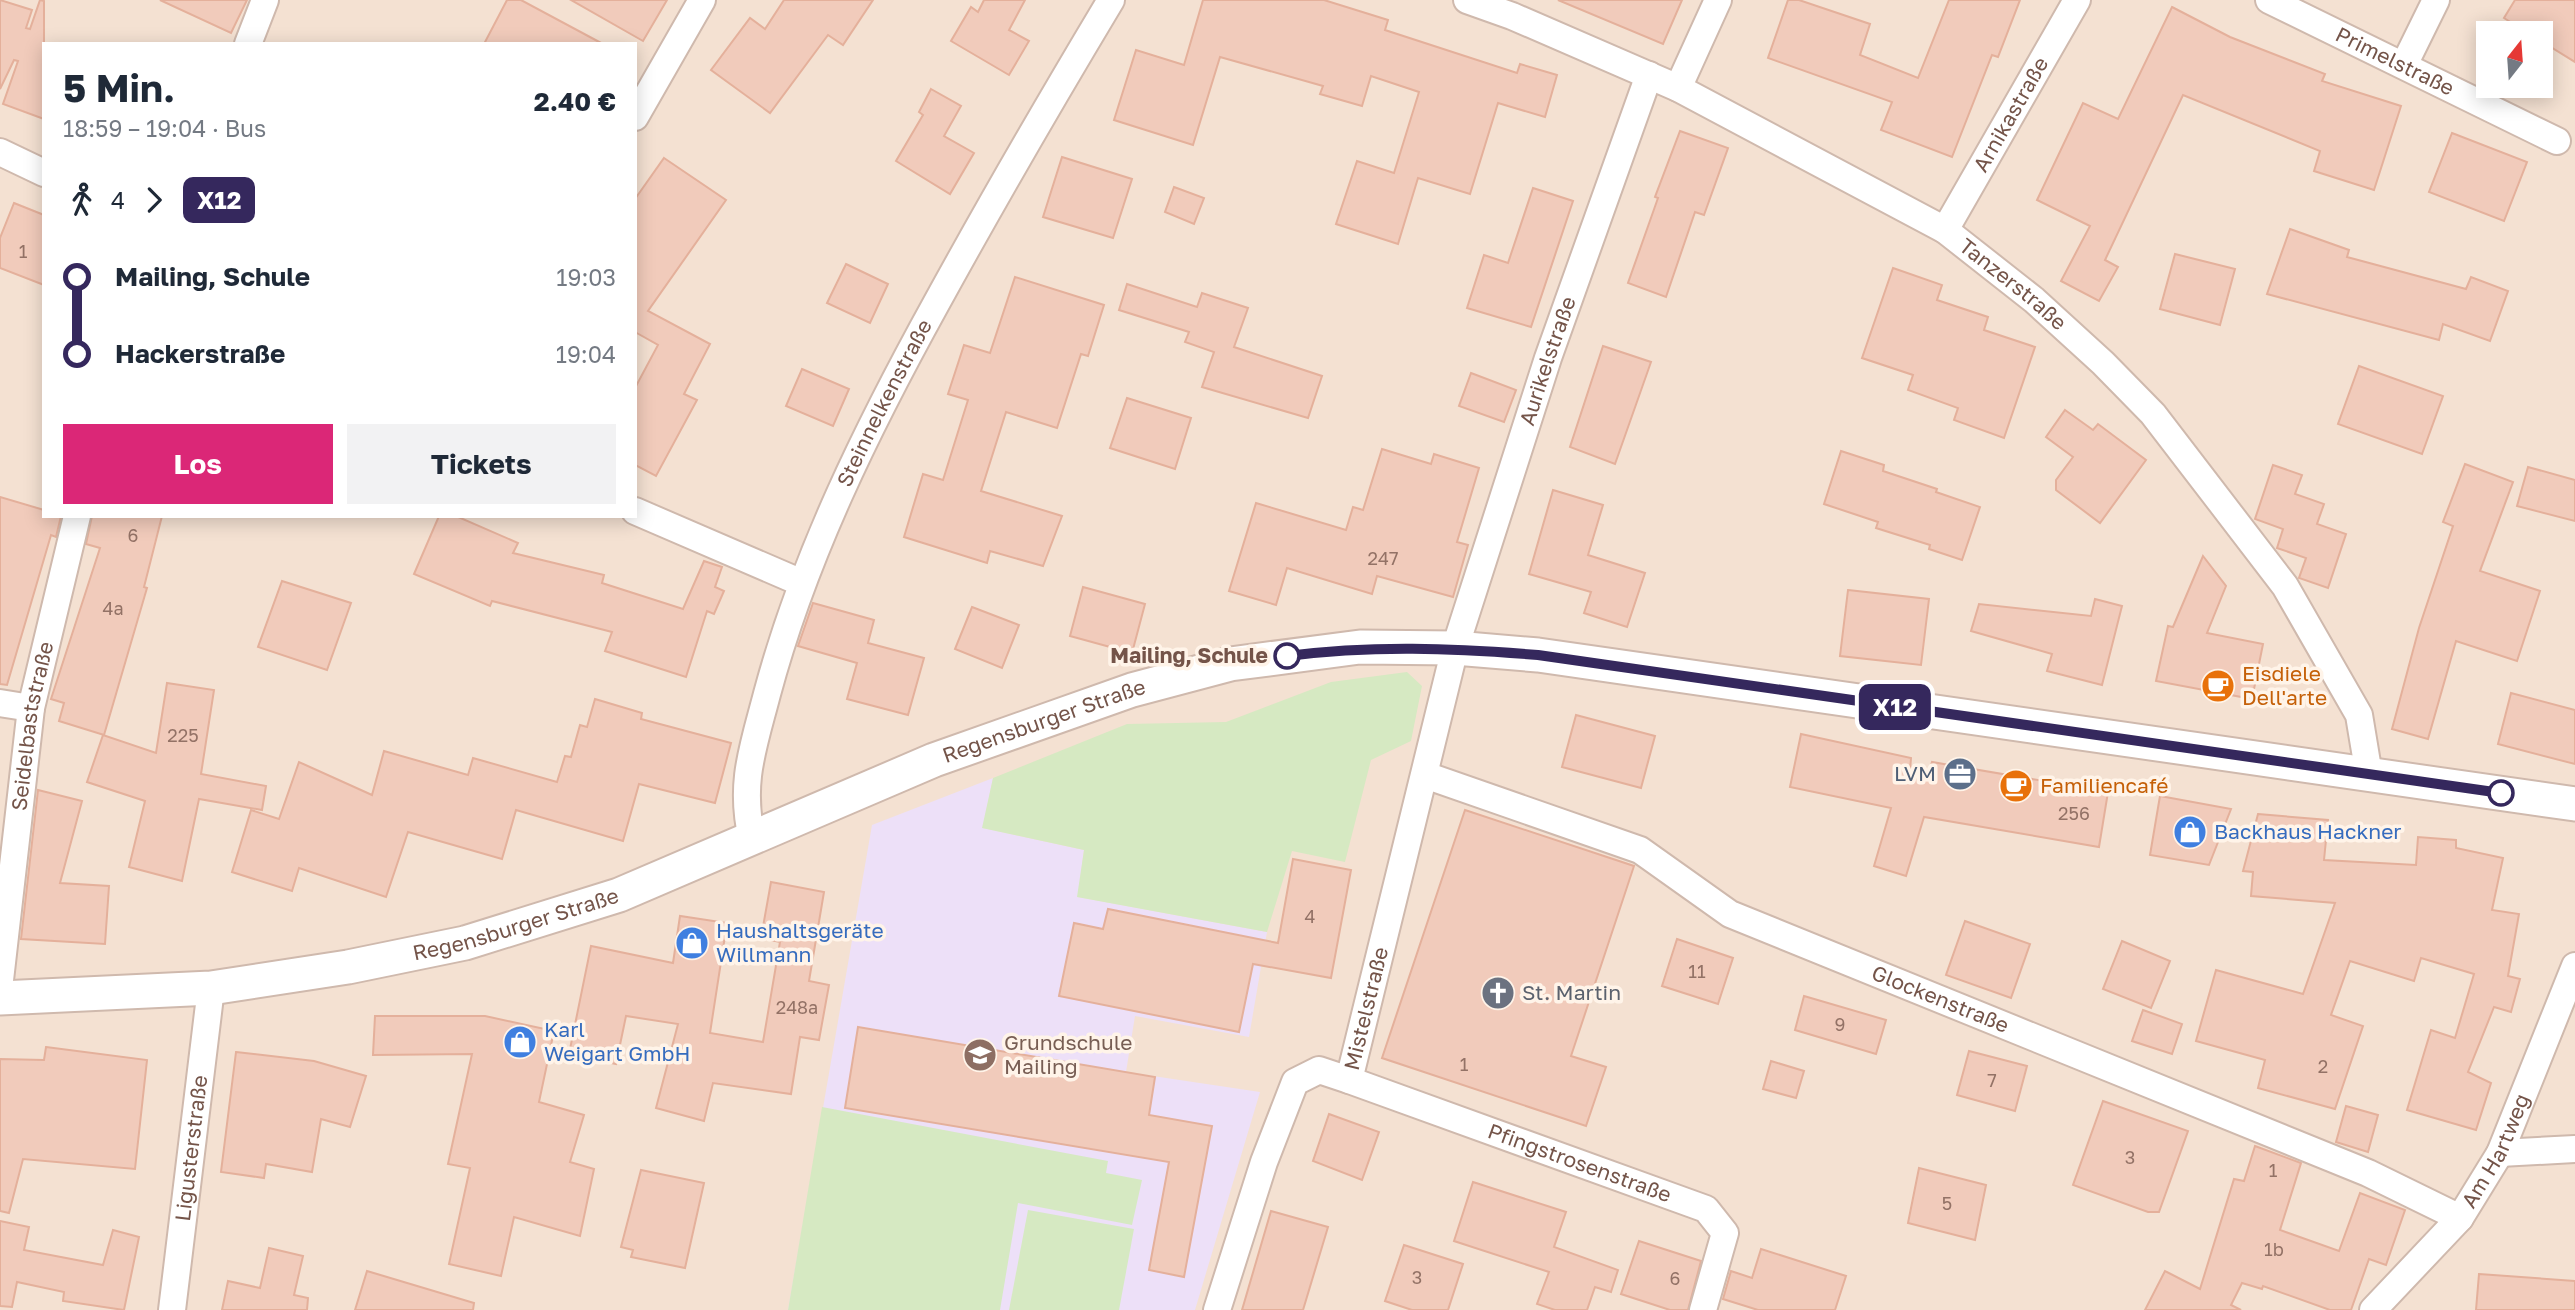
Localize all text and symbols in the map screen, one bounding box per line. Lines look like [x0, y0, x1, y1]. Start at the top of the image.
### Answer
street label: Primelstraße [2332, 21, 2459, 101]
north arrow [2476, 21, 2553, 98]
map controls [2476, 21, 2553, 98]
street label: Arnikastraße [1967, 52, 2054, 176]
text: 5 Min. [63, 65, 175, 110]
text: 2.40 € [534, 86, 616, 117]
text: 18:59 – 19:04 · Bus [63, 114, 266, 142]
icon: walk [63, 181, 101, 219]
icon: forward [135, 181, 173, 219]
text: X12 [197, 185, 241, 214]
text: 4 [111, 186, 125, 214]
street label: Tanzerstraße [1954, 232, 2072, 335]
house number: 1 [19, 240, 28, 262]
text: Mailing, Schule [115, 261, 310, 292]
text: 19:03 [556, 263, 616, 291]
street label: Aurikelstraße [1513, 293, 1581, 428]
street label: Steinnelkenstraße [831, 314, 937, 491]
text: Hackerstraße [115, 338, 285, 369]
text: 19:04 [556, 340, 616, 368]
button: Los [63, 424, 333, 504]
button: Tickets [347, 424, 616, 504]
house number: 6 [128, 524, 138, 546]
house number: 247 [1368, 547, 1398, 569]
house number: 4a [102, 597, 124, 619]
street label: Seidelbaststraße [5, 639, 58, 812]
place label: Mailing, Schule [1110, 642, 1268, 668]
marker: Mailing, Schule [1274, 643, 1300, 669]
place label: Eisdiele Dell'arte [2242, 660, 2327, 710]
cafe icon: Eisdiele Dell'arte [2199, 667, 2237, 705]
street label: Regensburger Straße [939, 673, 1148, 768]
line badge: X12 [1855, 684, 1935, 730]
text: X12 [1873, 692, 1917, 721]
house number: 225 [167, 724, 199, 746]
office icon: LVM [1941, 755, 1979, 793]
place label: LVM [1894, 760, 1936, 786]
cafe icon: Familiencafé [1997, 767, 2035, 805]
place label: Familiencafé [2040, 772, 2169, 798]
unlabelled marker [2488, 780, 2514, 806]
house number: 256 [2058, 802, 2090, 824]
shop icon: Backhaus Hackner [2171, 813, 2209, 851]
place label: Backhaus Hackner [2214, 818, 2402, 844]
street label: Regensburger Straße [410, 882, 622, 965]
house number: 4 [1305, 905, 1316, 927]
place label: Haushaltsgeräte Willmann [716, 917, 884, 967]
shop icon: Haushaltsgeräte Willmann [673, 924, 711, 962]
street label: Mistelstraße [1338, 944, 1393, 1073]
street label: Glockenstraße [1868, 959, 2013, 1038]
house number: 11 [1688, 960, 1706, 982]
church icon: St. Martin [1479, 974, 1517, 1012]
place label: St. Martin [1522, 979, 1621, 1005]
house number: 248a [776, 996, 818, 1018]
house number: 9 [1835, 1013, 1845, 1035]
place label: Karl Weigart GmbH [544, 1016, 690, 1066]
shop icon: Karl Weigart GmbH [501, 1023, 539, 1061]
place label: Grundschule Mailing [1004, 1029, 1132, 1079]
school or university icon: Grundschule Mailing [961, 1036, 999, 1074]
house number: 1 [1460, 1053, 1469, 1075]
house number: 2 [2318, 1055, 2328, 1077]
house number: 7 [1987, 1069, 1997, 1091]
street label: Ligusterstraße [169, 1074, 212, 1223]
street label: Am Hartweg [2455, 1090, 2534, 1212]
street label: Pfingstrosenstraße [1484, 1117, 1675, 1207]
house number: 3 [2125, 1146, 2135, 1168]
house number: 1 [2269, 1159, 2278, 1181]
house number: 5 [1942, 1192, 1952, 1214]
house number: 1b [2264, 1238, 2284, 1260]
house number: 3 [1412, 1266, 1422, 1288]
house number: 6 [1670, 1267, 1680, 1289]

